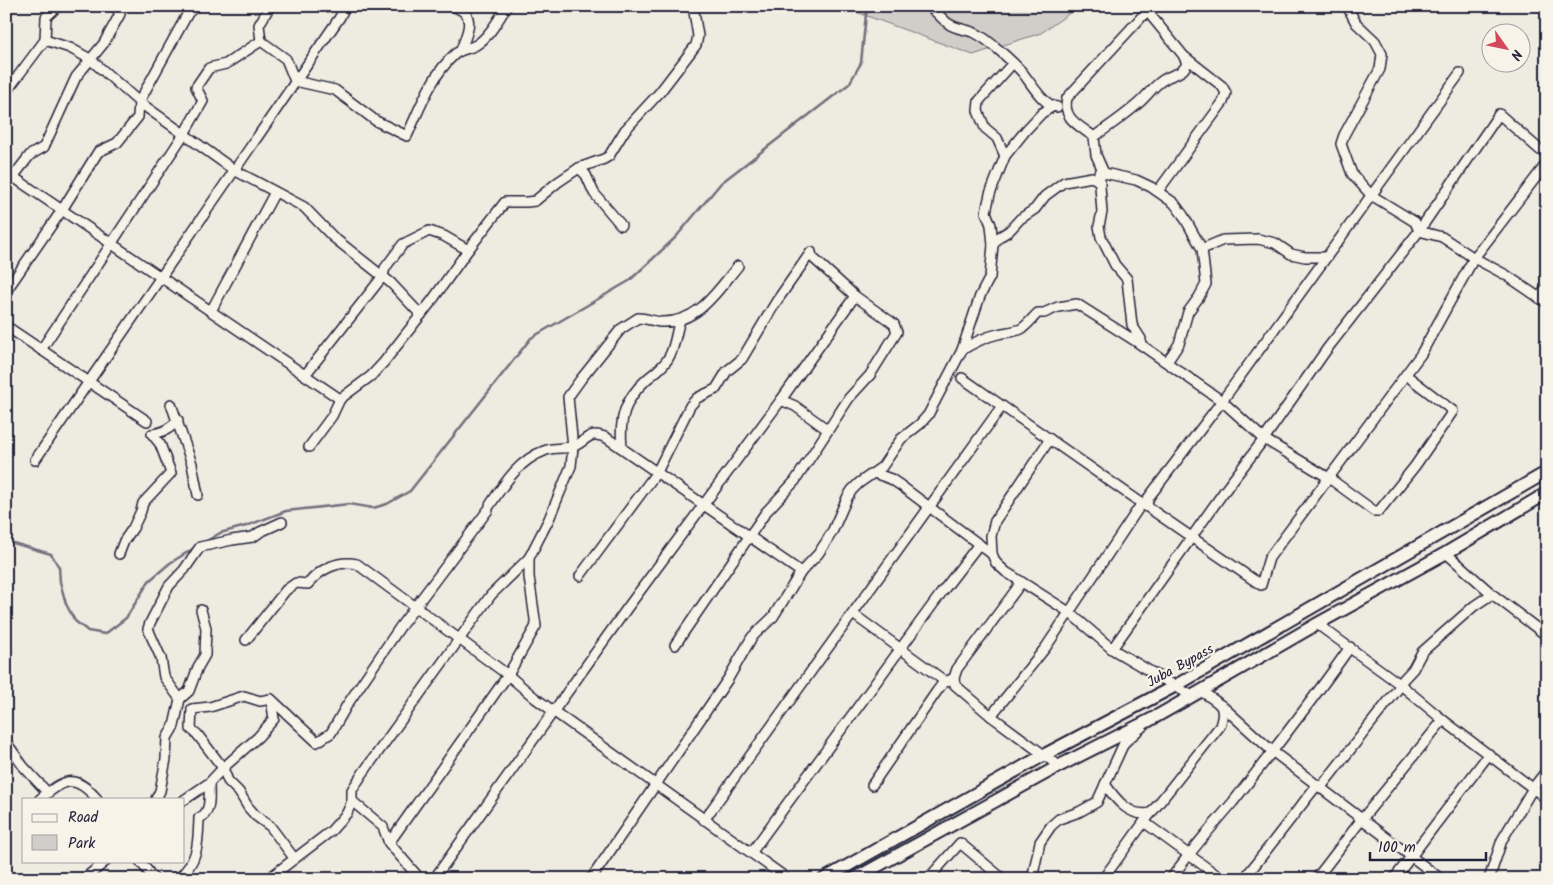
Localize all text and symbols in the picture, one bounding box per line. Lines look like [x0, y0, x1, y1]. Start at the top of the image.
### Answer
north arrow [1480, 22, 1530, 72]
text: N [1504, 45, 1528, 64]
street label: Juba Bypass [1143, 638, 1218, 693]
legend [22, 798, 185, 862]
text: Road [68, 806, 99, 830]
scale bar [1370, 830, 1487, 862]
text: Park [68, 832, 96, 856]
text: 100 m [1378, 836, 1416, 860]

